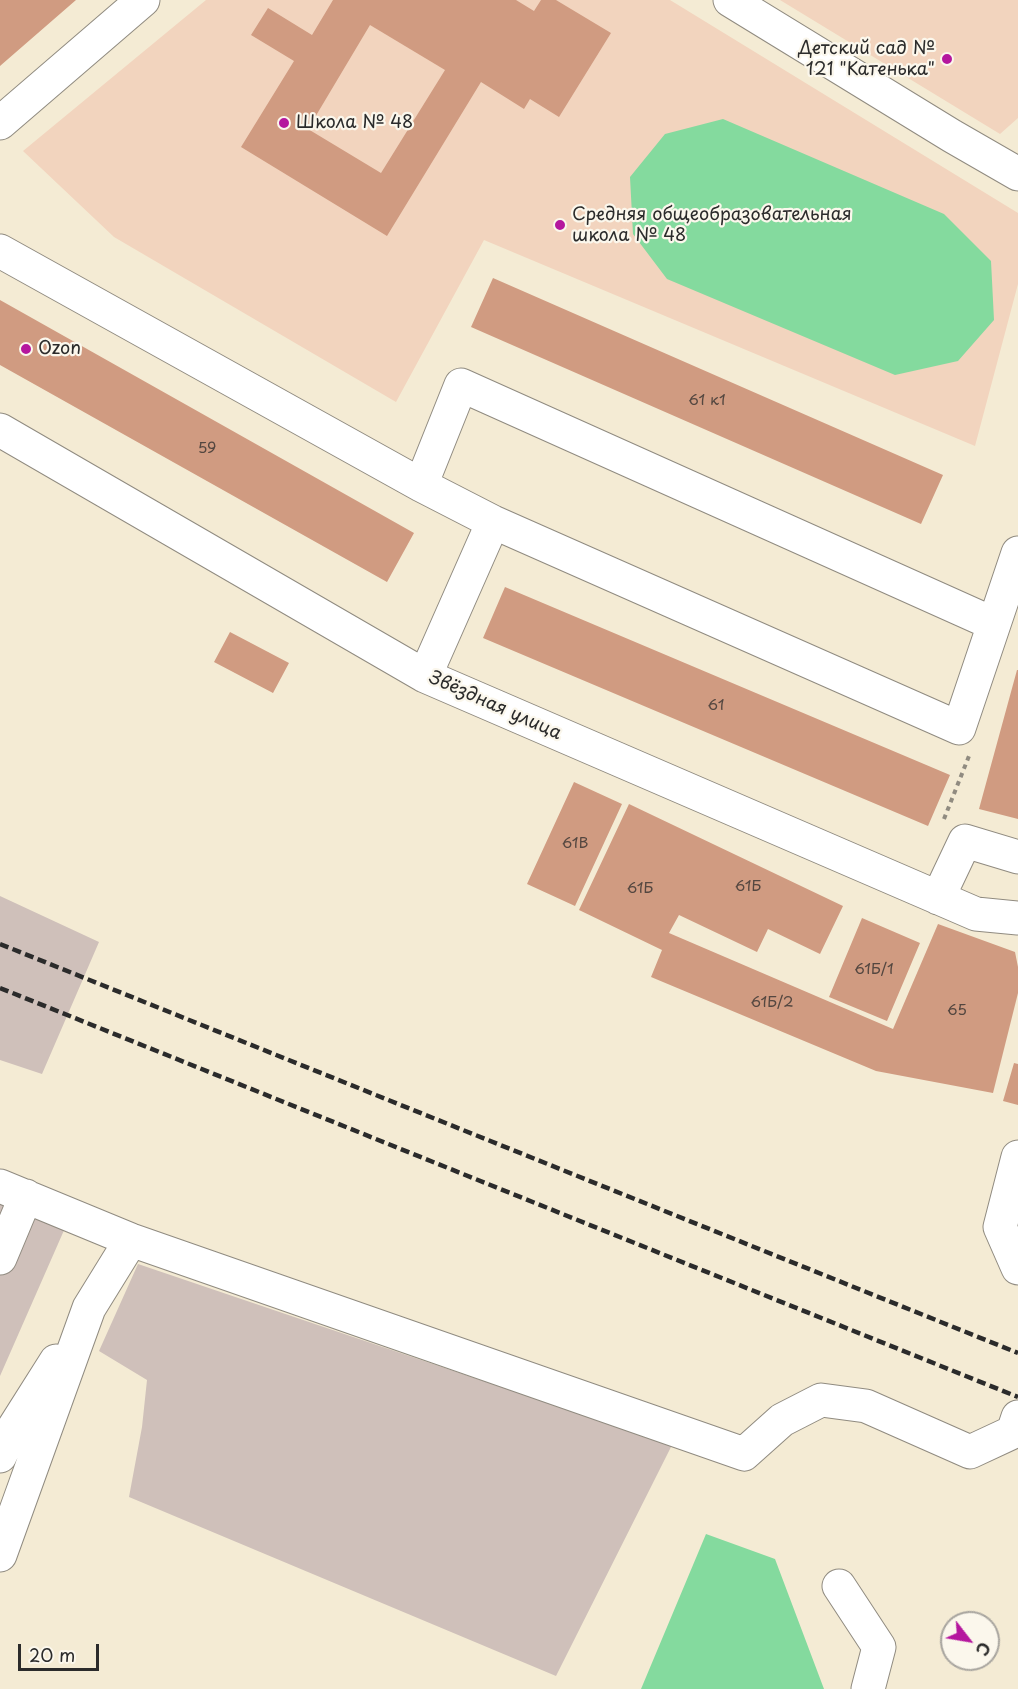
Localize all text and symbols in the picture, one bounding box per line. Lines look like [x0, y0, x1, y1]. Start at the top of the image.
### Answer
place label: Детский сад № 121 "Катенька" [798, 38, 935, 80]
marker: Детский сад № 121 "Катенька" [940, 52, 954, 66]
place label: Школа № 48 [296, 112, 413, 134]
marker: Школа № 48 [277, 116, 291, 130]
place label: Средняя общеобразовательная школа № 48 [572, 204, 852, 246]
marker: Средняя общеобразовательная школа № 48 [553, 218, 567, 232]
place label: Ozon [38, 338, 81, 360]
marker: Ozon [19, 342, 33, 356]
house number: 61 к1 [688, 392, 726, 410]
house number: 59 [198, 440, 216, 458]
street label: Звёздная улица [425, 667, 565, 745]
house number: 61 [708, 697, 724, 715]
house number: 61В [562, 835, 588, 853]
house number: 61Б [735, 878, 761, 896]
house number: 61Б [627, 880, 653, 898]
house number: 61Б/1 [854, 961, 894, 979]
house number: 61Б/2 [750, 994, 794, 1012]
house number: 65 [947, 1002, 967, 1020]
north arrow [940, 1611, 1000, 1671]
scale bar [21, 1632, 102, 1670]
text: С [970, 1638, 997, 1661]
text: 20 m [29, 1641, 75, 1668]

